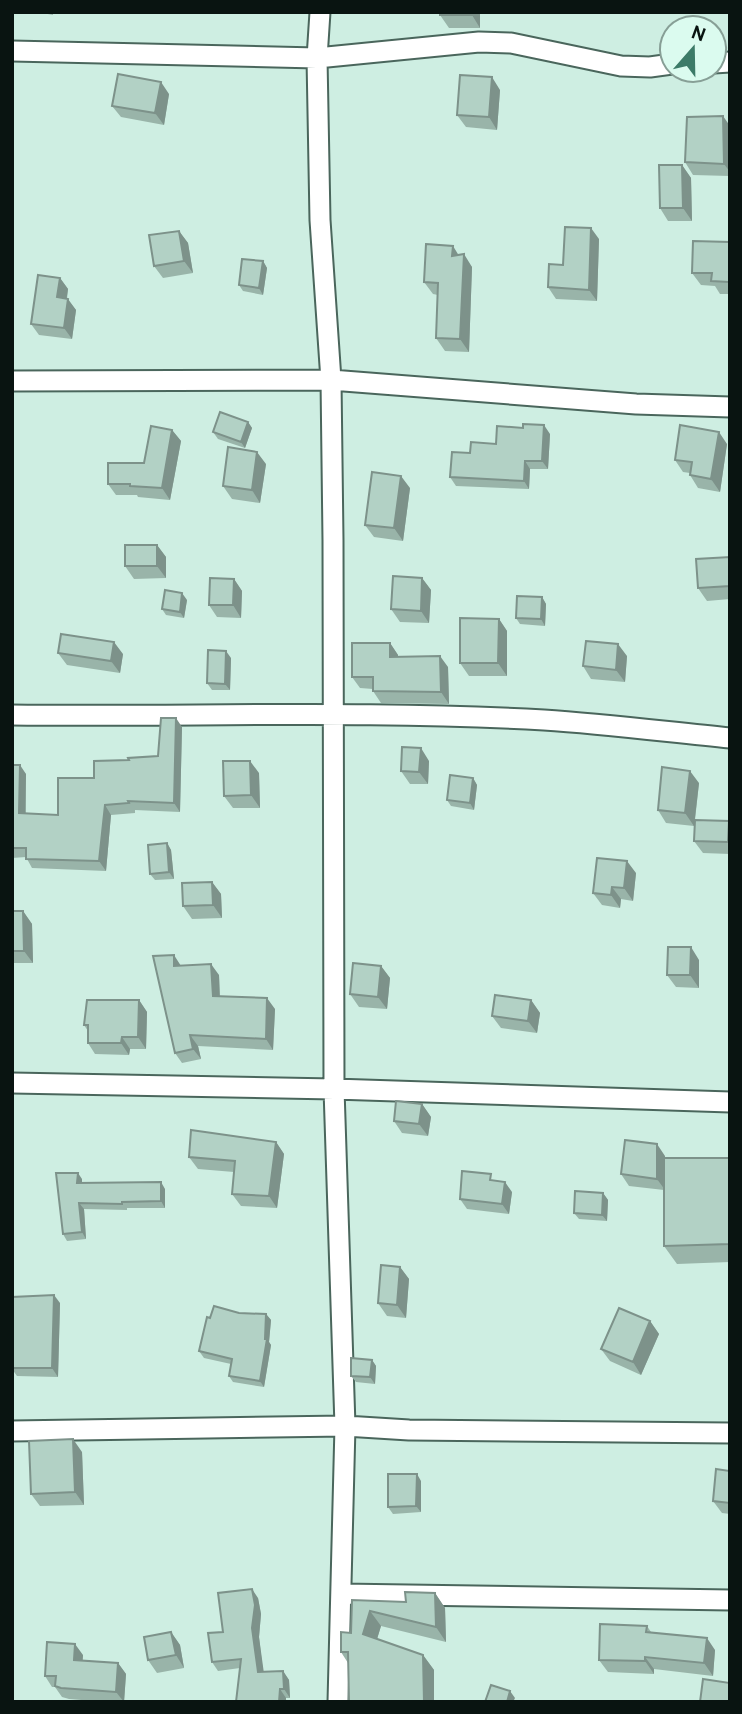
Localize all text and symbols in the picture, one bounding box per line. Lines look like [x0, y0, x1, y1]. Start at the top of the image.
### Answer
north arrow [658, 14, 728, 84]
text: N [688, 21, 709, 49]

